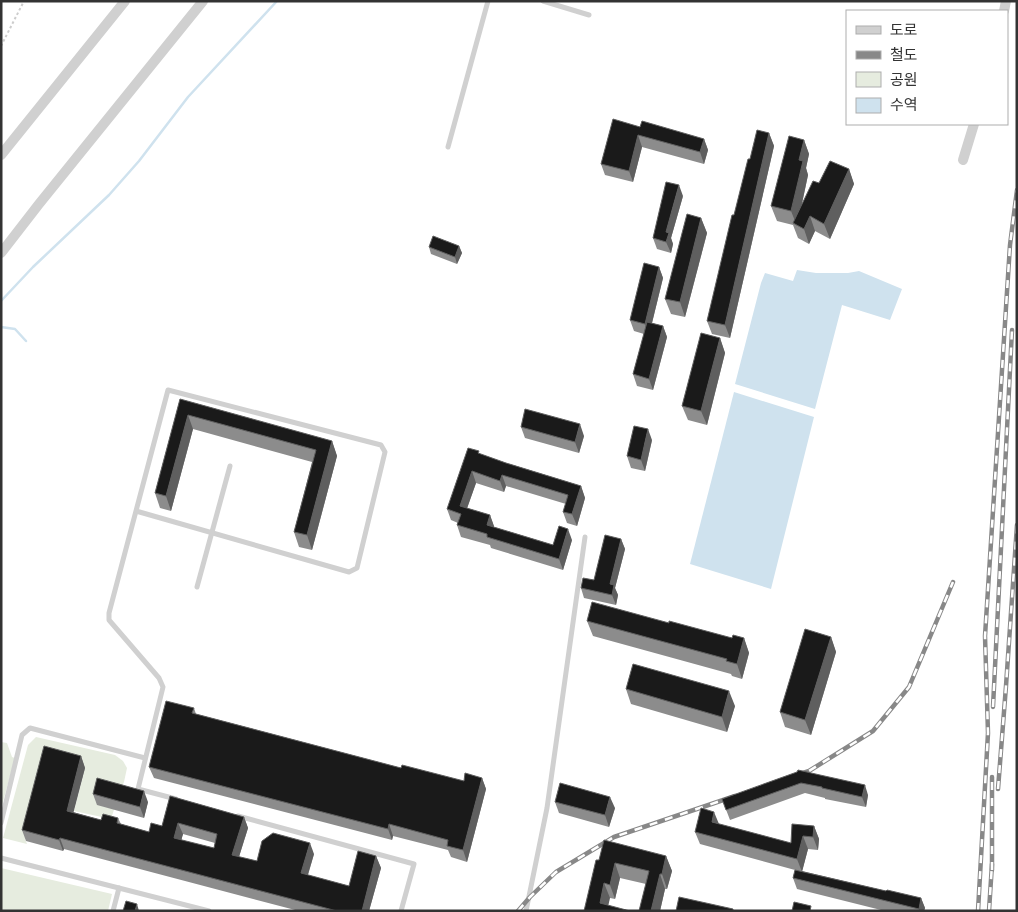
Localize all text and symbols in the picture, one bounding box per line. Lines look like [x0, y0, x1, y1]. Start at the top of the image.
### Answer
legend [846, 10, 1008, 125]
text: 도로 [890, 20, 918, 40]
text: 철도 [890, 45, 918, 65]
text: 공원 [890, 70, 918, 90]
text: 수역 [890, 95, 918, 115]

